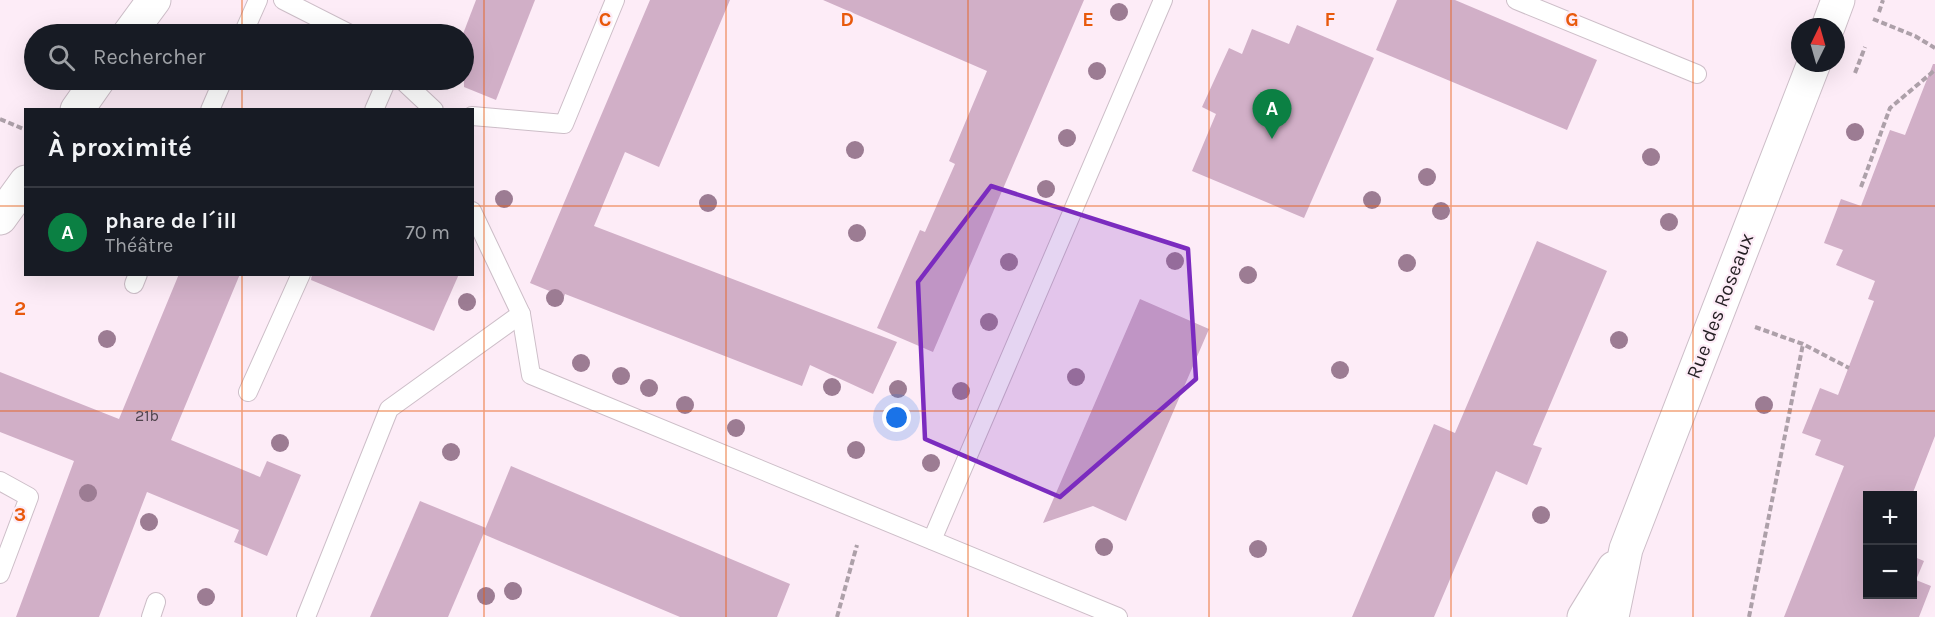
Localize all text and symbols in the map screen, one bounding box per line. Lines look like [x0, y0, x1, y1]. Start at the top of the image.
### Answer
text: C [599, 8, 611, 31]
text: D [840, 8, 854, 31]
text: E [1082, 8, 1094, 31]
text: F [1325, 8, 1336, 31]
text: G [1565, 8, 1579, 31]
north arrow [1791, 18, 1845, 72]
search box [24, 24, 474, 90]
icon: search [45, 41, 78, 74]
text: Rechercher [93, 44, 206, 70]
pin: A [1252, 90, 1292, 139]
text: À proximité [48, 132, 192, 163]
text: phare de l´ill [105, 208, 237, 234]
text: A [61, 221, 74, 244]
text: 70 m [405, 221, 450, 244]
street label: Rue des Roseaux [1682, 230, 1758, 382]
text: Théâtre [105, 234, 173, 257]
text: 2 [14, 297, 26, 320]
your location [882, 403, 911, 432]
house number: 21b [135, 406, 159, 425]
map controls [1863, 491, 1917, 599]
button: + [1863, 491, 1917, 545]
text: 3 [14, 503, 26, 526]
button: − [1863, 545, 1917, 599]

